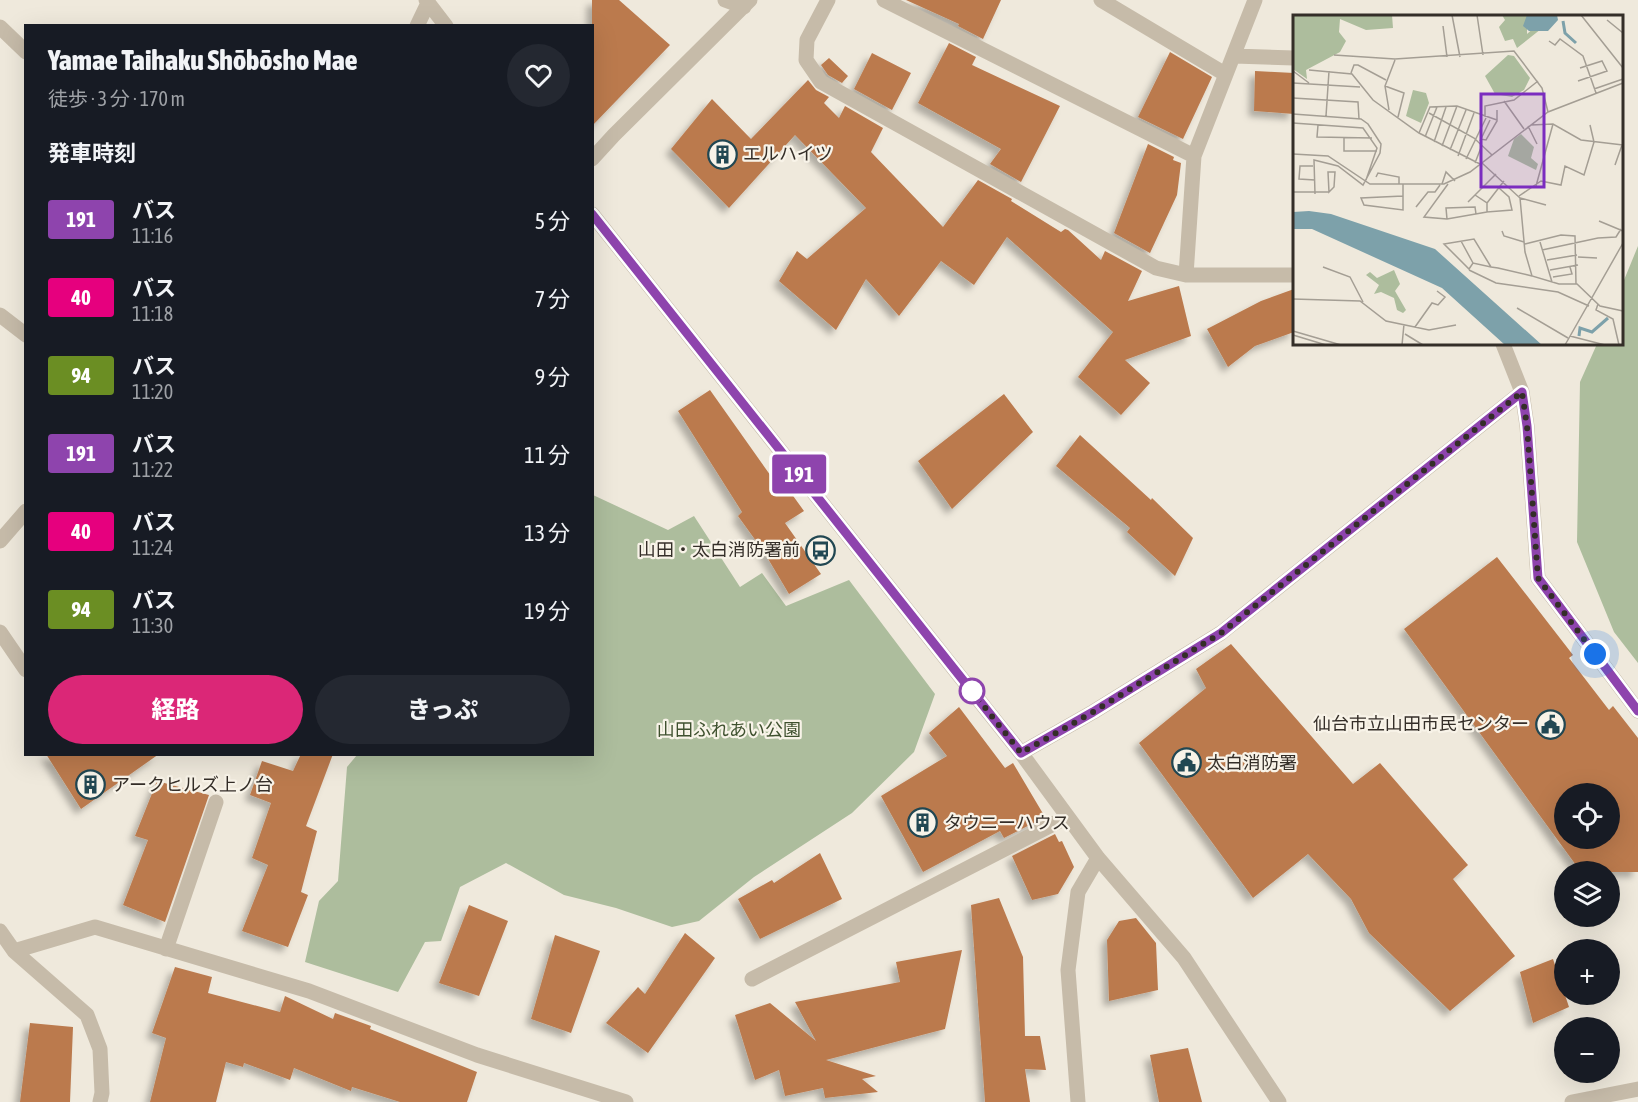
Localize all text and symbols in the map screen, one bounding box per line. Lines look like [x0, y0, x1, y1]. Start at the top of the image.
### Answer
inset map [1293, 15, 1623, 345]
text: Yamae Taihaku Shōbōsho Mae [48, 44, 358, 76]
button: heart [507, 44, 570, 107]
text: 徒歩 · 3 分 · 170 m [48, 87, 185, 110]
building icon: エルハイツ [706, 138, 738, 170]
text: 発車時刻 [48, 140, 136, 166]
place label: エルハイツ [743, 143, 833, 164]
text: バス [132, 197, 176, 223]
text: 191 [66, 207, 96, 231]
text: 5 分 [535, 208, 570, 234]
text: 11:16 [132, 224, 173, 247]
text: バス [132, 275, 176, 301]
text: 40 [71, 285, 91, 309]
text: 7 分 [535, 286, 570, 312]
text: 11:18 [132, 302, 173, 325]
text: バス [132, 353, 176, 379]
text: 94 [71, 363, 91, 387]
text: 9 分 [535, 364, 570, 390]
text: 11:20 [132, 380, 173, 403]
text: バス [132, 431, 176, 457]
text: 191 [66, 441, 96, 465]
text: 11 分 [524, 442, 570, 468]
line badge: 191 [764, 454, 834, 494]
text: 11:22 [132, 458, 173, 481]
text: 191 [784, 462, 814, 486]
text: バス [132, 509, 176, 535]
text: 40 [71, 519, 91, 543]
text: 13 分 [524, 520, 570, 546]
bus stop icon: 山田・太白消防署前 [805, 534, 837, 566]
text: 11:24 [132, 536, 173, 559]
place label: 山田・太白消防署前 [638, 539, 800, 560]
text: バス [132, 587, 176, 613]
text: 94 [71, 597, 91, 621]
text: 19 分 [524, 598, 570, 624]
text: 11:30 [132, 614, 173, 637]
your location [1580, 639, 1610, 669]
button: 経路 [48, 675, 303, 744]
button: きっぷ [315, 675, 570, 744]
unlabelled marker [959, 678, 985, 704]
public building icon: 仙台市立山田市民センター [1534, 708, 1566, 740]
place label: 仙台市立山田市民センター [1313, 713, 1529, 734]
park label: 山田ふれあい公園 [657, 719, 801, 740]
public building icon: 太白消防署 [1170, 747, 1202, 779]
place label: 太白消防署 [1207, 752, 1297, 773]
building icon: アークヒルズ上ノ台 [75, 769, 107, 801]
place label: アークヒルズ上ノ台 [112, 774, 273, 795]
map controls [1554, 783, 1620, 1083]
button: locate [1554, 783, 1620, 849]
building icon: タウニーハウス [907, 807, 939, 839]
place label: タウニーハウス [944, 812, 1070, 833]
button: layers [1554, 861, 1620, 927]
button: + [1554, 939, 1620, 1005]
button: − [1554, 1017, 1620, 1083]

